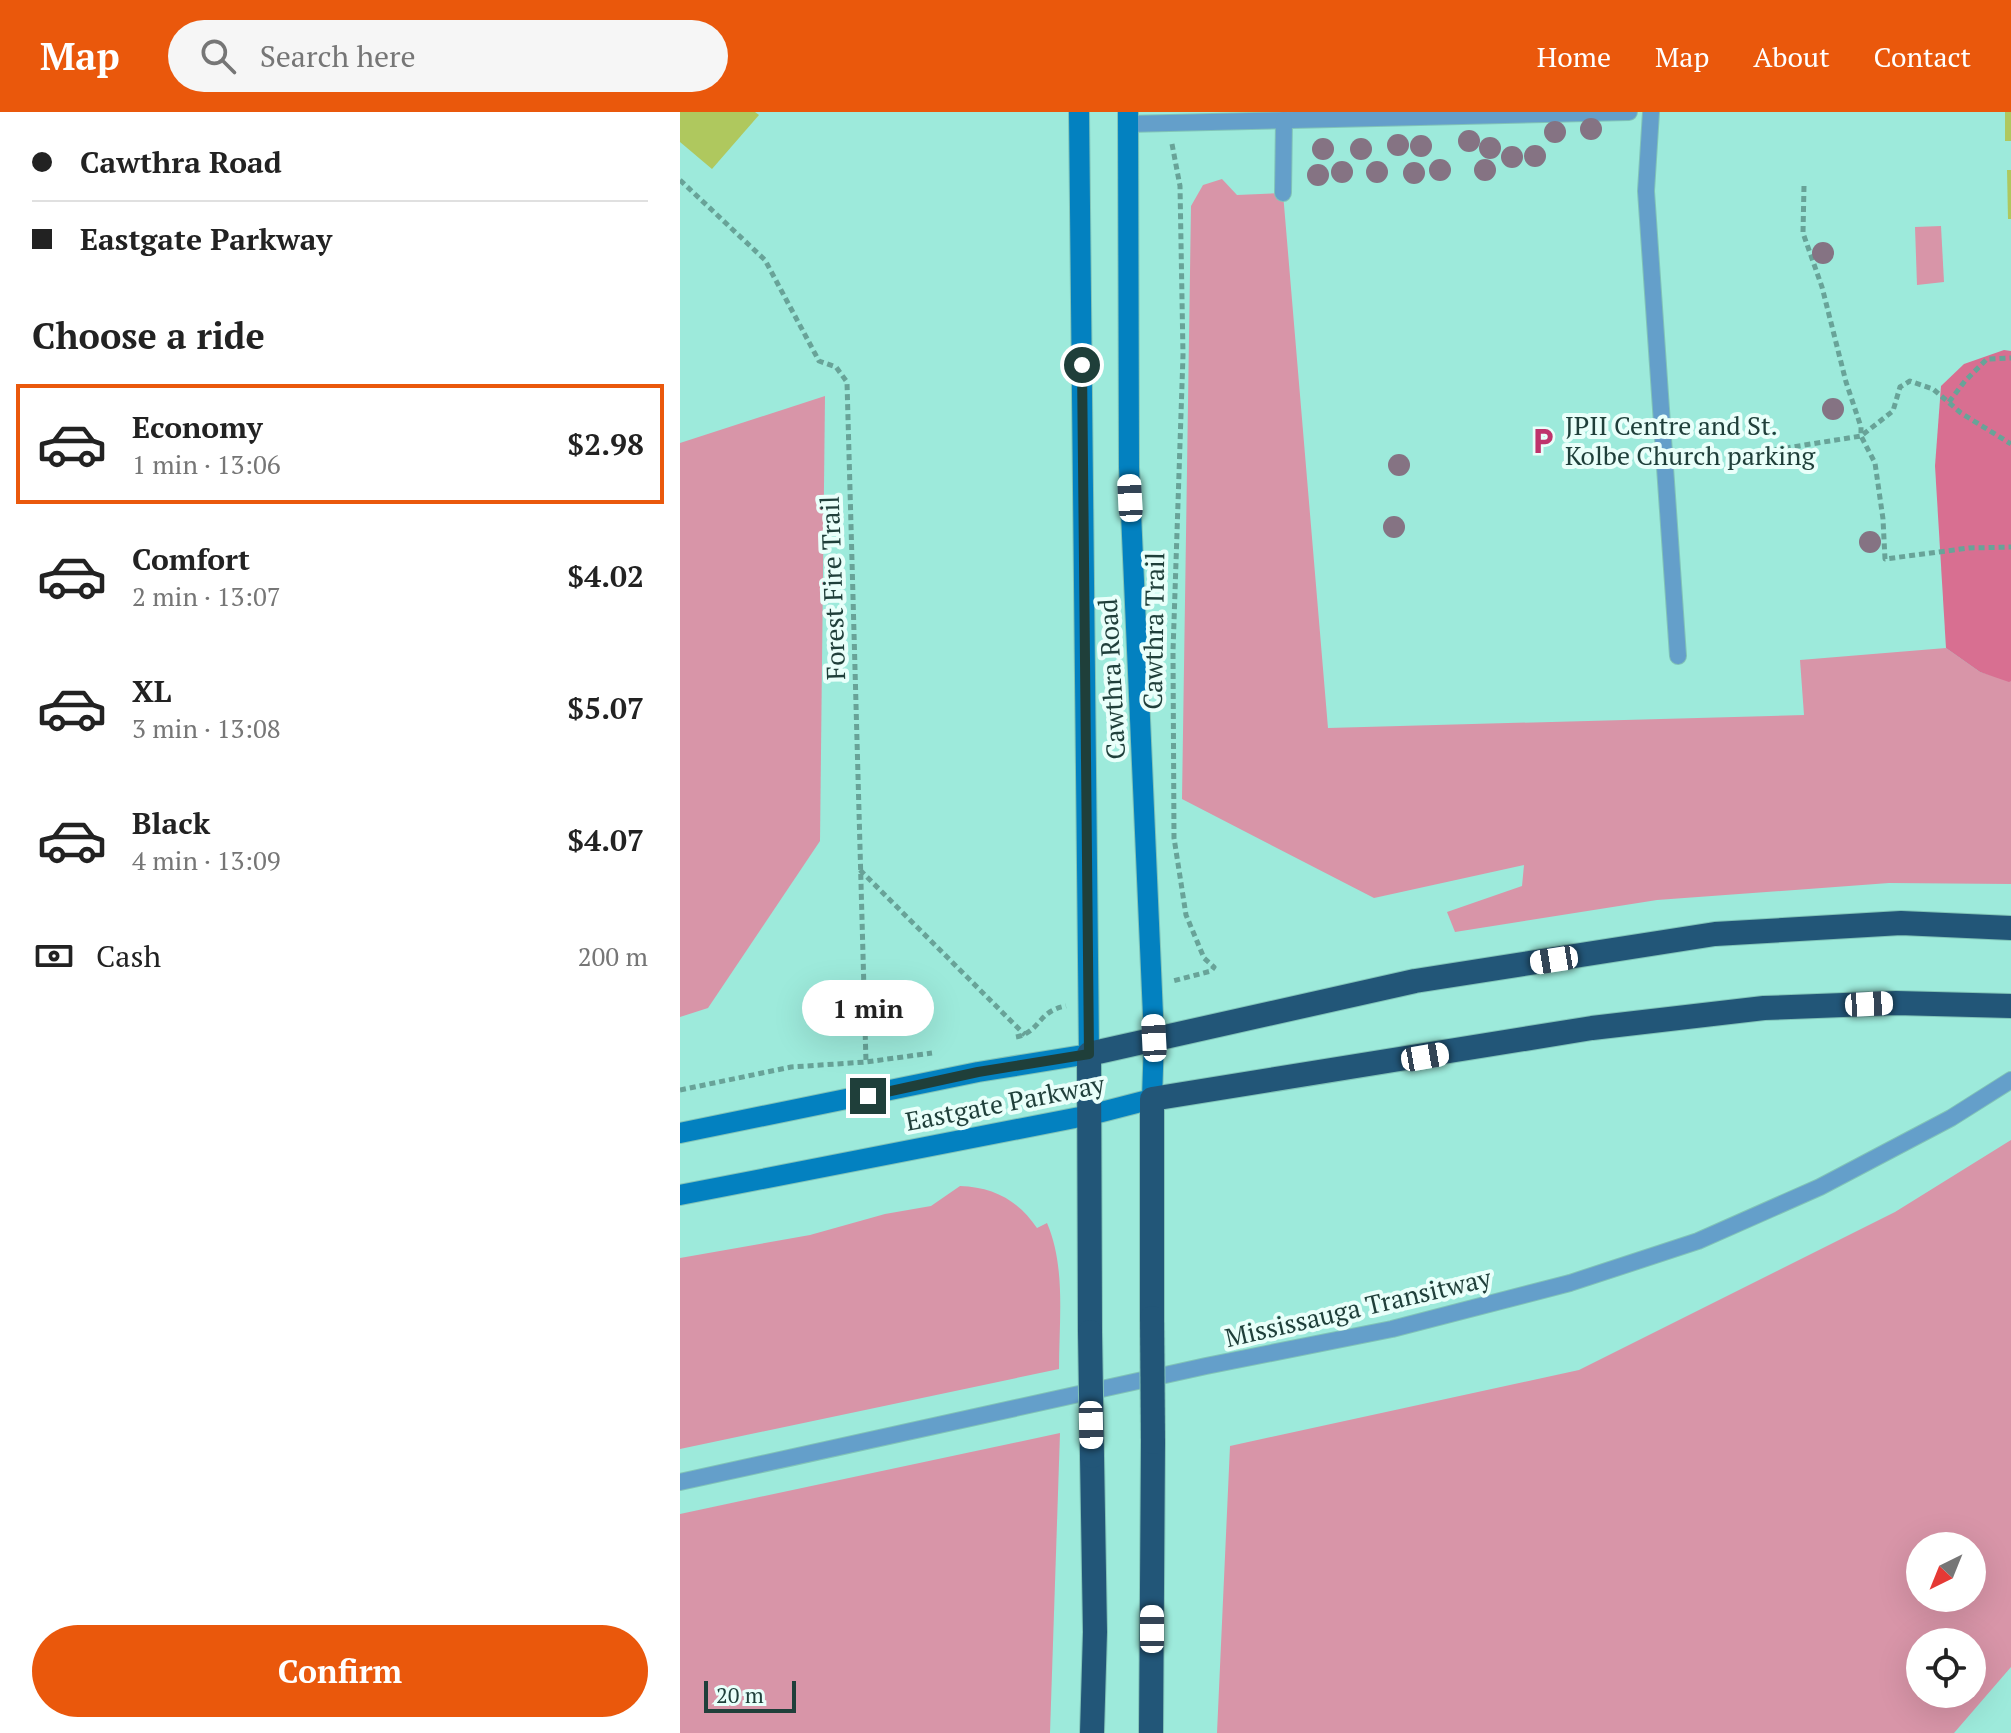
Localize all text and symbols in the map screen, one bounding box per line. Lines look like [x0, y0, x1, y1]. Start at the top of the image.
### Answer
search box [168, 20, 728, 92]
text: Map [40, 31, 120, 81]
icon: search [196, 34, 240, 78]
text: Search here [260, 36, 416, 76]
text: Home [1537, 38, 1611, 75]
text: Map [1655, 38, 1709, 75]
text: About [1753, 38, 1830, 75]
text: Contact [1874, 38, 1971, 75]
text: Cawthra Road [80, 142, 282, 182]
text: Eastgate Parkway [80, 219, 332, 259]
text: Choose a ride [32, 312, 265, 359]
route start [1064, 347, 1100, 383]
text: Economy [132, 407, 263, 447]
icon: car [36, 408, 108, 480]
place label: JPII Centre and St. Kolbe Church parking [1565, 408, 1815, 472]
text: $2.98 [567, 424, 644, 464]
parking icon: JPII Centre and St. Kolbe Church parking [1528, 426, 1558, 456]
text: 1 min · 13:06 [132, 447, 281, 481]
car [1117, 473, 1143, 523]
street label: Forest Fire Trail [812, 495, 852, 681]
text: Comfort [132, 539, 250, 579]
icon: car [36, 540, 108, 612]
street label: Cawthra Trail [1135, 552, 1171, 710]
text: $4.02 [567, 556, 644, 596]
text: 2 min · 13:07 [132, 579, 281, 613]
street label: Cawthra Road [1090, 598, 1132, 760]
text: XL [132, 671, 171, 711]
icon: car [36, 672, 108, 744]
text: $5.07 [567, 688, 644, 728]
text: 3 min · 13:08 [132, 711, 281, 745]
text: Black [132, 803, 210, 843]
icon: car [36, 804, 108, 876]
text: $4.07 [567, 820, 644, 860]
text: 4 min · 13:09 [132, 843, 281, 877]
icon: cash [32, 934, 76, 978]
text: Cash [96, 936, 161, 976]
text: 200 m [578, 939, 648, 973]
car [1528, 944, 1580, 976]
callout: 1 min [802, 980, 934, 1036]
text: 1 min [832, 991, 904, 1025]
car [1844, 991, 1894, 1017]
car [1141, 1013, 1167, 1063]
car [1399, 1041, 1451, 1073]
street label: Eastgate Parkway [902, 1066, 1108, 1138]
route end [850, 1078, 886, 1114]
street label: Mississauga Transitway [1221, 1260, 1495, 1354]
car [1079, 1401, 1103, 1449]
north arrow [1906, 1532, 1986, 1612]
map controls [1906, 1532, 1986, 1708]
car [1140, 1605, 1164, 1653]
button: Confirm [32, 1625, 648, 1717]
button: locate [1906, 1628, 1986, 1708]
scale bar [704, 1677, 796, 1713]
text: 20 m [716, 1680, 764, 1709]

